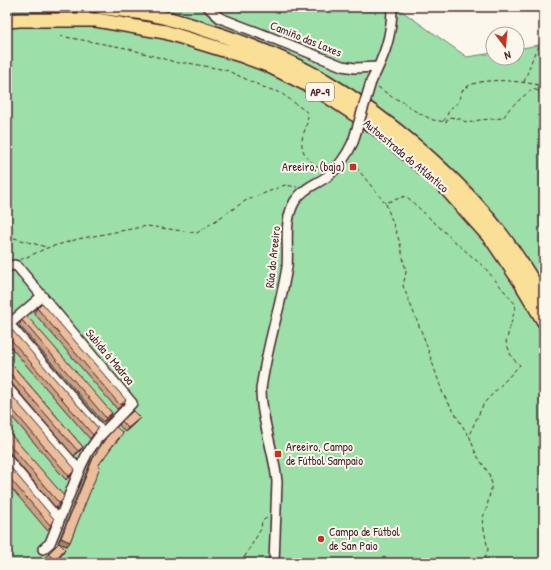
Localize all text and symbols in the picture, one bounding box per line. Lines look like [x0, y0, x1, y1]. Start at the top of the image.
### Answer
street label: Camiño das Laxes [268, 16, 345, 61]
north arrow [485, 26, 525, 66]
text: N [503, 48, 513, 63]
road number: AP-9 [306, 83, 334, 101]
street label: Autoestrada do Atlántico [360, 115, 453, 196]
place label: Areeiro, (baja) [282, 158, 345, 175]
marker: Areeiro, (baja) [348, 162, 358, 172]
street label: Rúa do Areeiro [261, 225, 284, 289]
street label: Subida á Madroa [82, 325, 139, 389]
place label: Areeiro, Campo de Fútbol Sampaio [286, 438, 363, 469]
marker: Areeiro, Campo de Fútbol Sampaio [273, 449, 283, 459]
place label: Campo de Fútbol de San Paio [329, 523, 401, 554]
marker: Campo de Fútbol de San Paio [316, 534, 326, 544]

